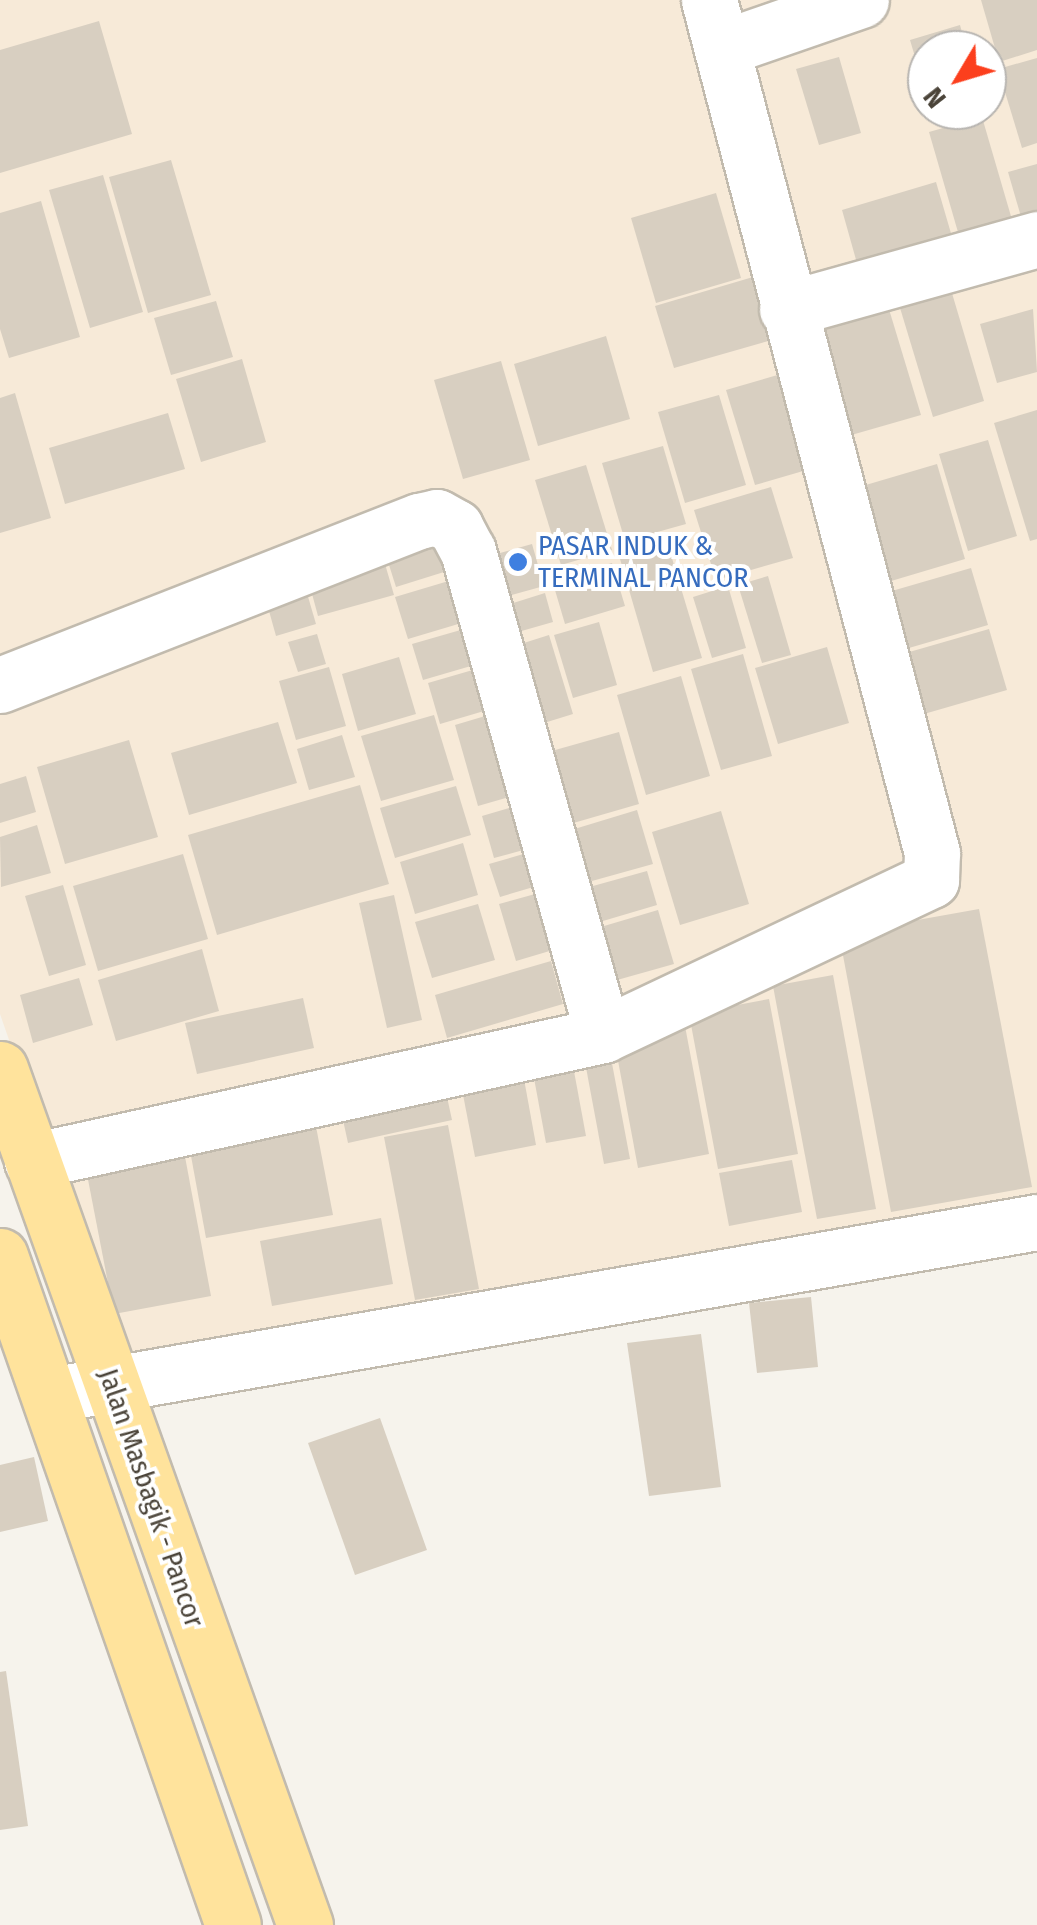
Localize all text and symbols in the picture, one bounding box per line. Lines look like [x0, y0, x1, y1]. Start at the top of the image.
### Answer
north arrow [907, 30, 1007, 130]
text: N [916, 81, 953, 114]
place label: PASAR INDUK & TERMINAL PANCOR [538, 529, 749, 595]
marker: PASAR INDUK & TERMINAL PANCOR [507, 551, 529, 573]
street label: Jalan Masbagik - Pancor [91, 1364, 211, 1632]

